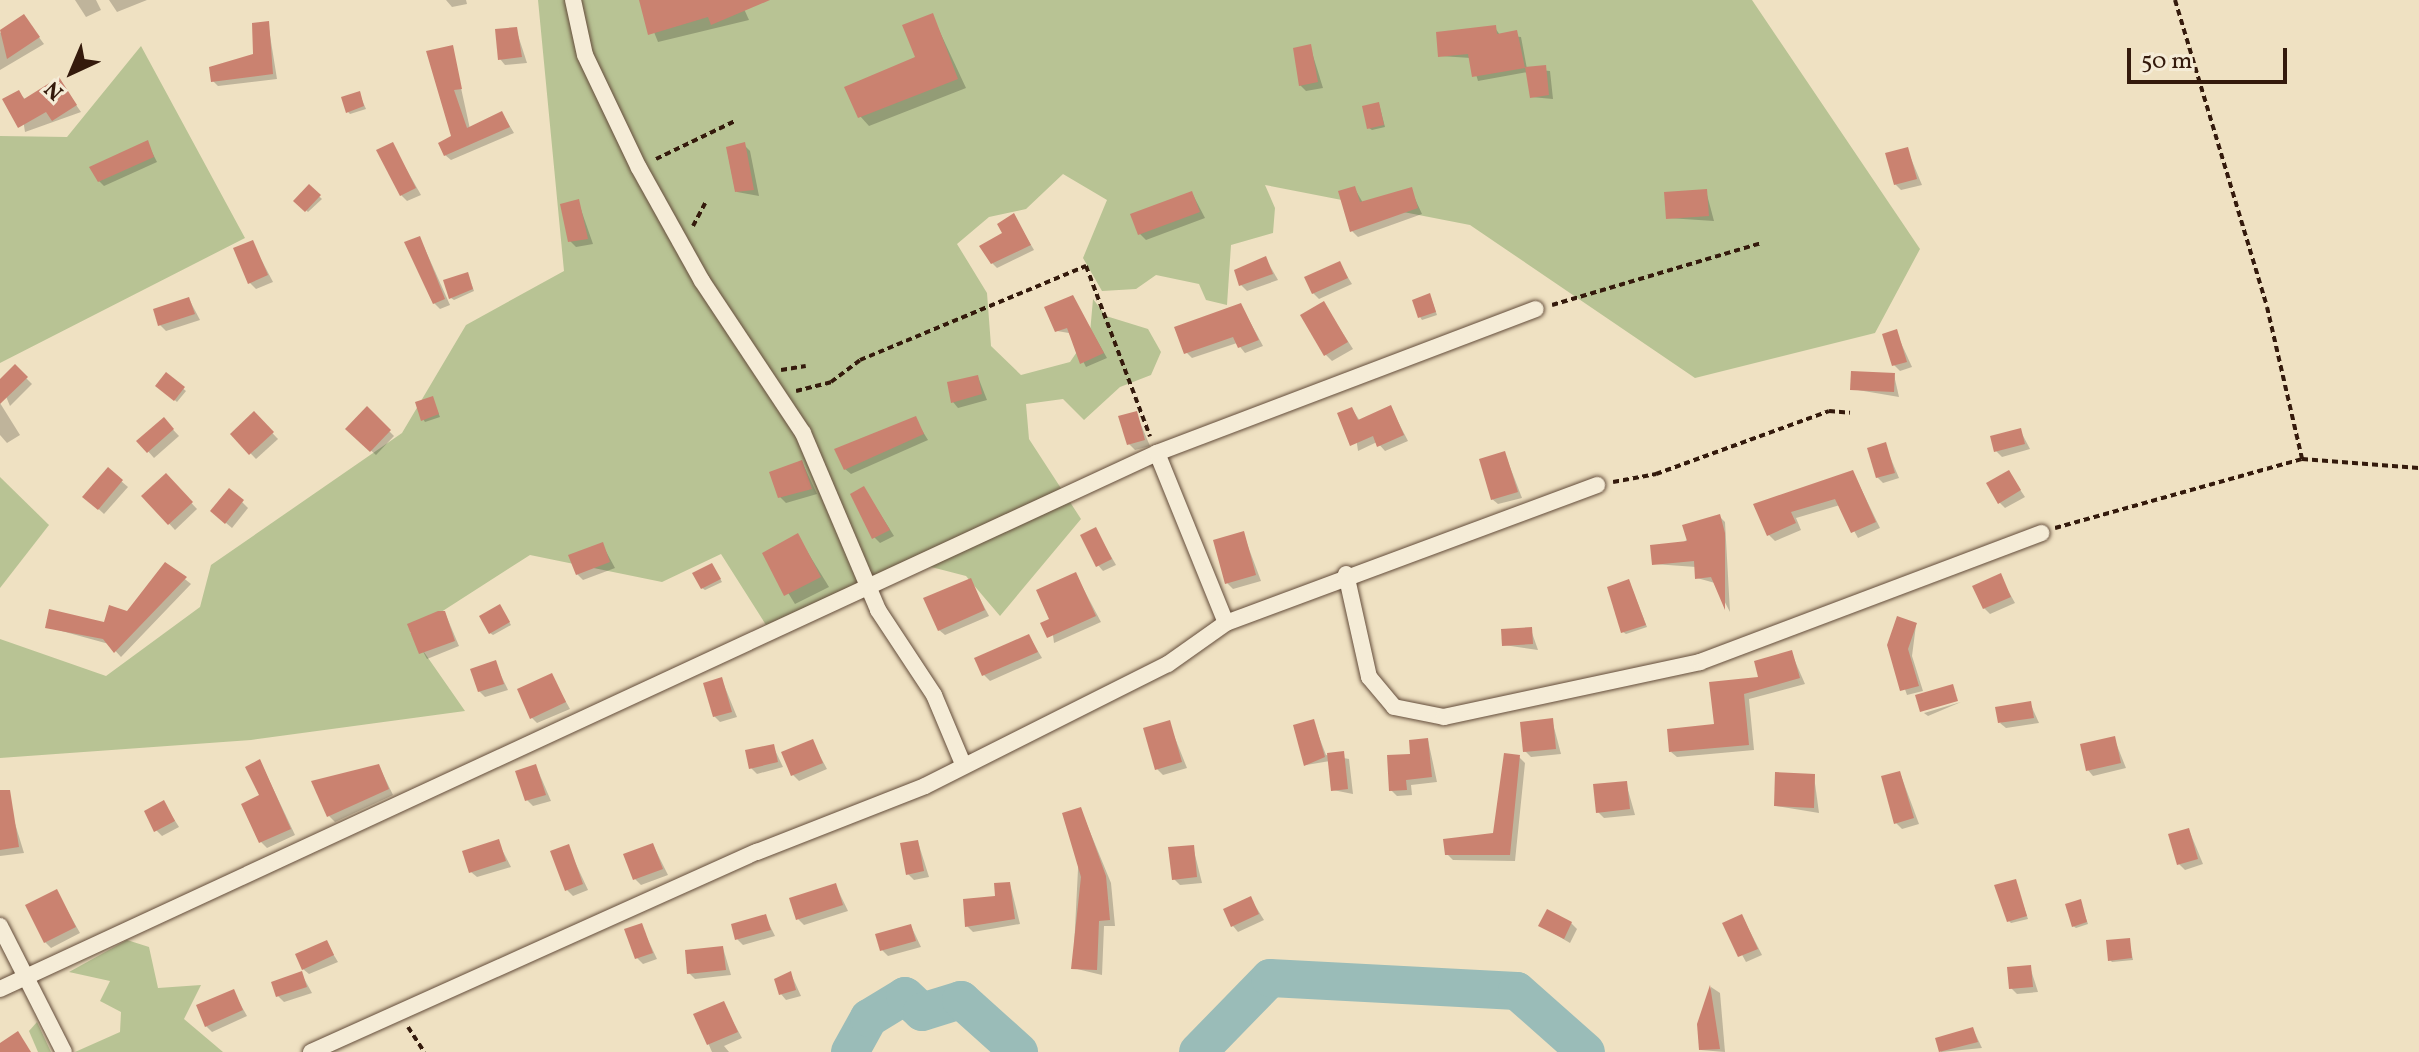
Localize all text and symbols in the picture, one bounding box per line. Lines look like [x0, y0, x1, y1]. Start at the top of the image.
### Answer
north arrow [32, 32, 112, 112]
scale bar [2131, 32, 2291, 82]
text: 50 m [2141, 45, 2193, 79]
text: N [38, 73, 72, 106]

